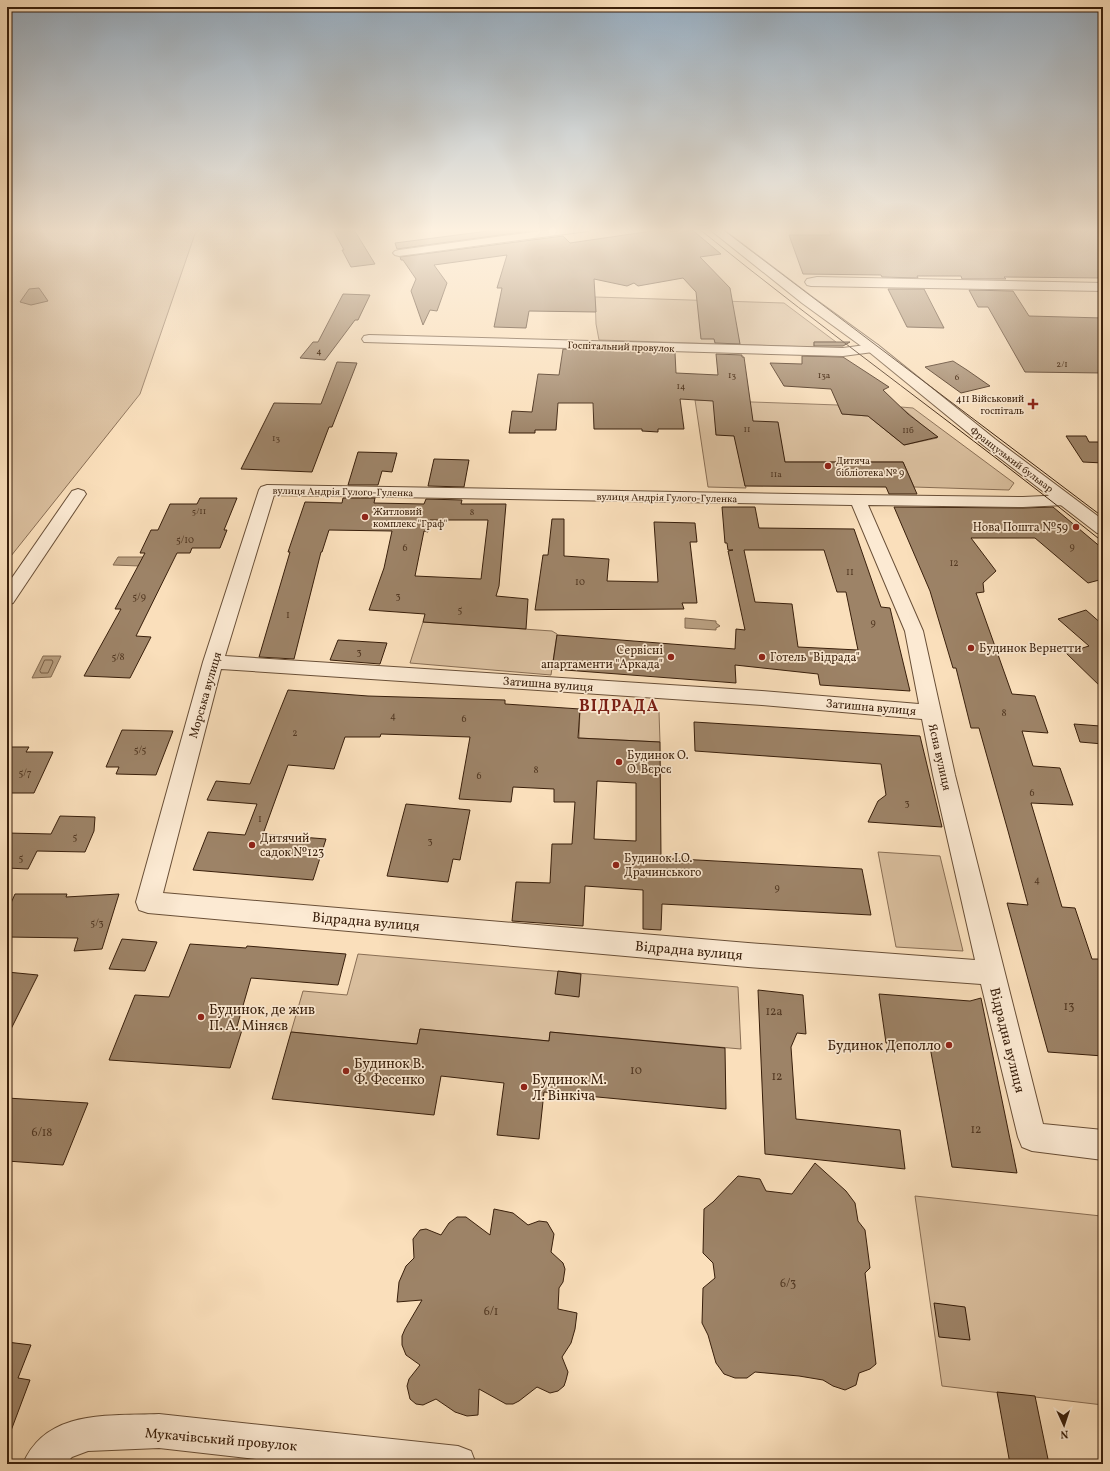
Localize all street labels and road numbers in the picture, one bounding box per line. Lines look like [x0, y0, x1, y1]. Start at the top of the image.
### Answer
street label: Госпітальний провулок [567, 338, 675, 356]
street label: Французький бульвар [967, 424, 1056, 496]
street label: вулиця Андрія Гулого-Гуленка [272, 484, 414, 500]
street label: вулиця Андрія Гулого-Гуленка [596, 490, 738, 506]
street label: Морська вулиця [186, 650, 226, 740]
street label: Затишна вулиця [502, 674, 594, 696]
street label: Затишна вулиця [825, 696, 917, 720]
street label: Ясна вулиця [924, 722, 954, 792]
street label: Відрадна вулиця [311, 908, 420, 937]
street label: Відрадна вулиця [634, 937, 743, 966]
street label: Відрадна вулиця [984, 986, 1029, 1095]
street label: Мукачівський провулок [144, 1424, 298, 1457]

